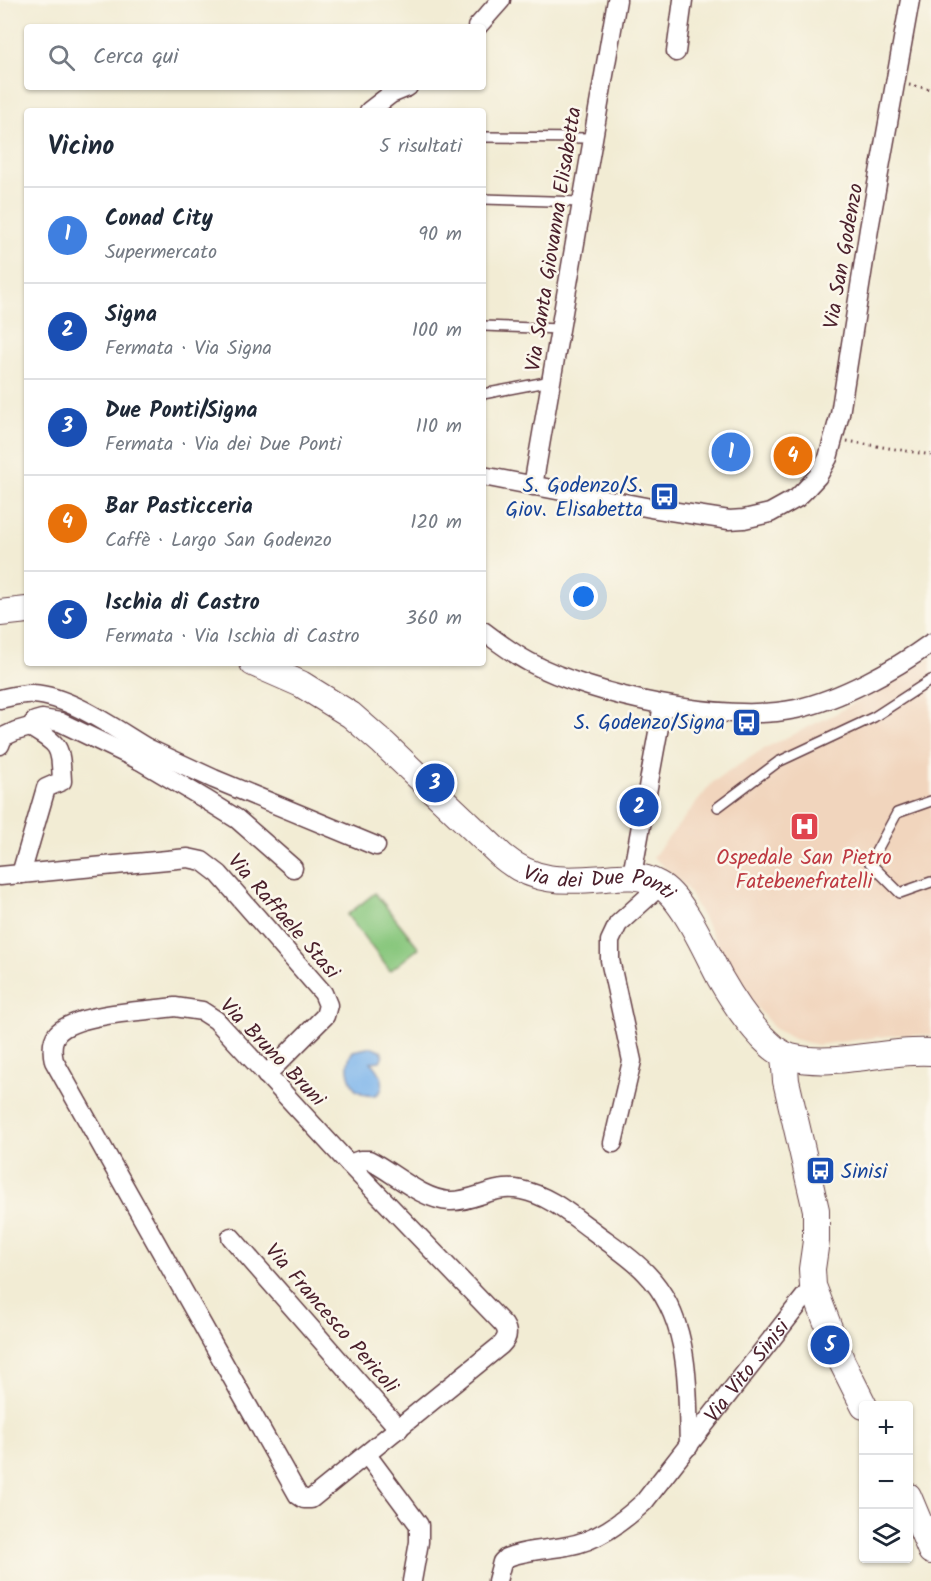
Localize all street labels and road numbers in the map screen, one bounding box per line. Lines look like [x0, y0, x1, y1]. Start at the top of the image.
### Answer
street label: Via Santa Giovanna Elisabetta [517, 105, 592, 374]
street label: Via San Godenzo [815, 181, 874, 332]
street label: Via Raffaele Stasi [219, 847, 348, 988]
street label: Via dei Due Ponti [518, 857, 683, 909]
street label: Via Bruno Bruni [211, 991, 333, 1116]
street label: Via Francesco Pericoli [256, 1236, 406, 1402]
street label: Via Vito Sinisi [697, 1312, 799, 1430]

